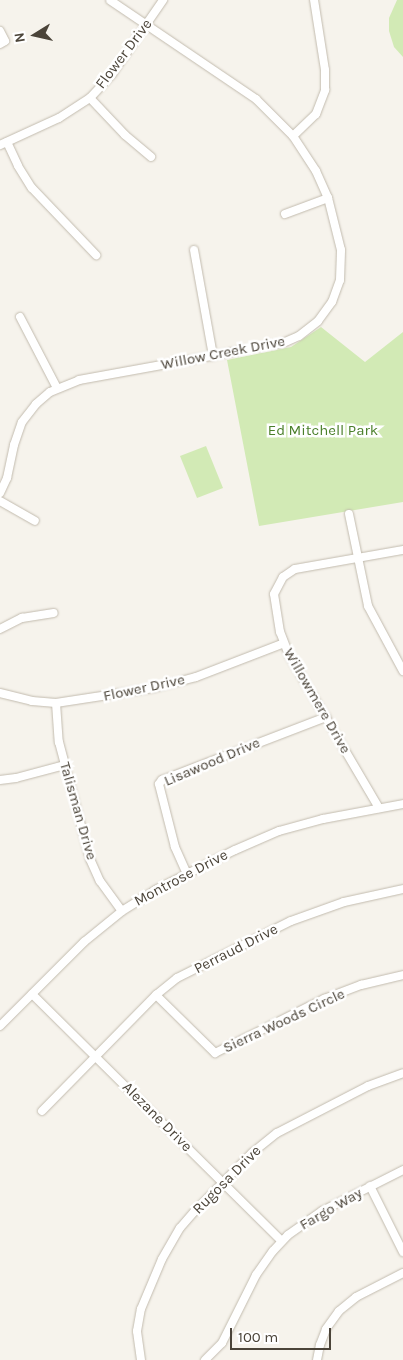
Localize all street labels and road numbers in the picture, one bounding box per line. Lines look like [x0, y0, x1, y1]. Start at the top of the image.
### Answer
street label: Flower Drive [92, 16, 156, 92]
street label: Willow Creek Drive [159, 332, 287, 374]
street label: Willowmere Drive [280, 645, 354, 757]
street label: Flower Drive [102, 671, 186, 705]
street label: Lisawood Drive [161, 734, 263, 790]
street label: Talisman Drive [55, 760, 101, 862]
street label: Montrose Drive [131, 846, 231, 910]
street label: Perraud Drive [191, 920, 281, 978]
street label: Sierra Woods Circle [220, 985, 348, 1057]
street label: Alezane Drive [118, 1078, 196, 1156]
street label: Rugosa Drive [189, 1142, 265, 1218]
street label: Fargo Way [296, 1184, 366, 1234]

